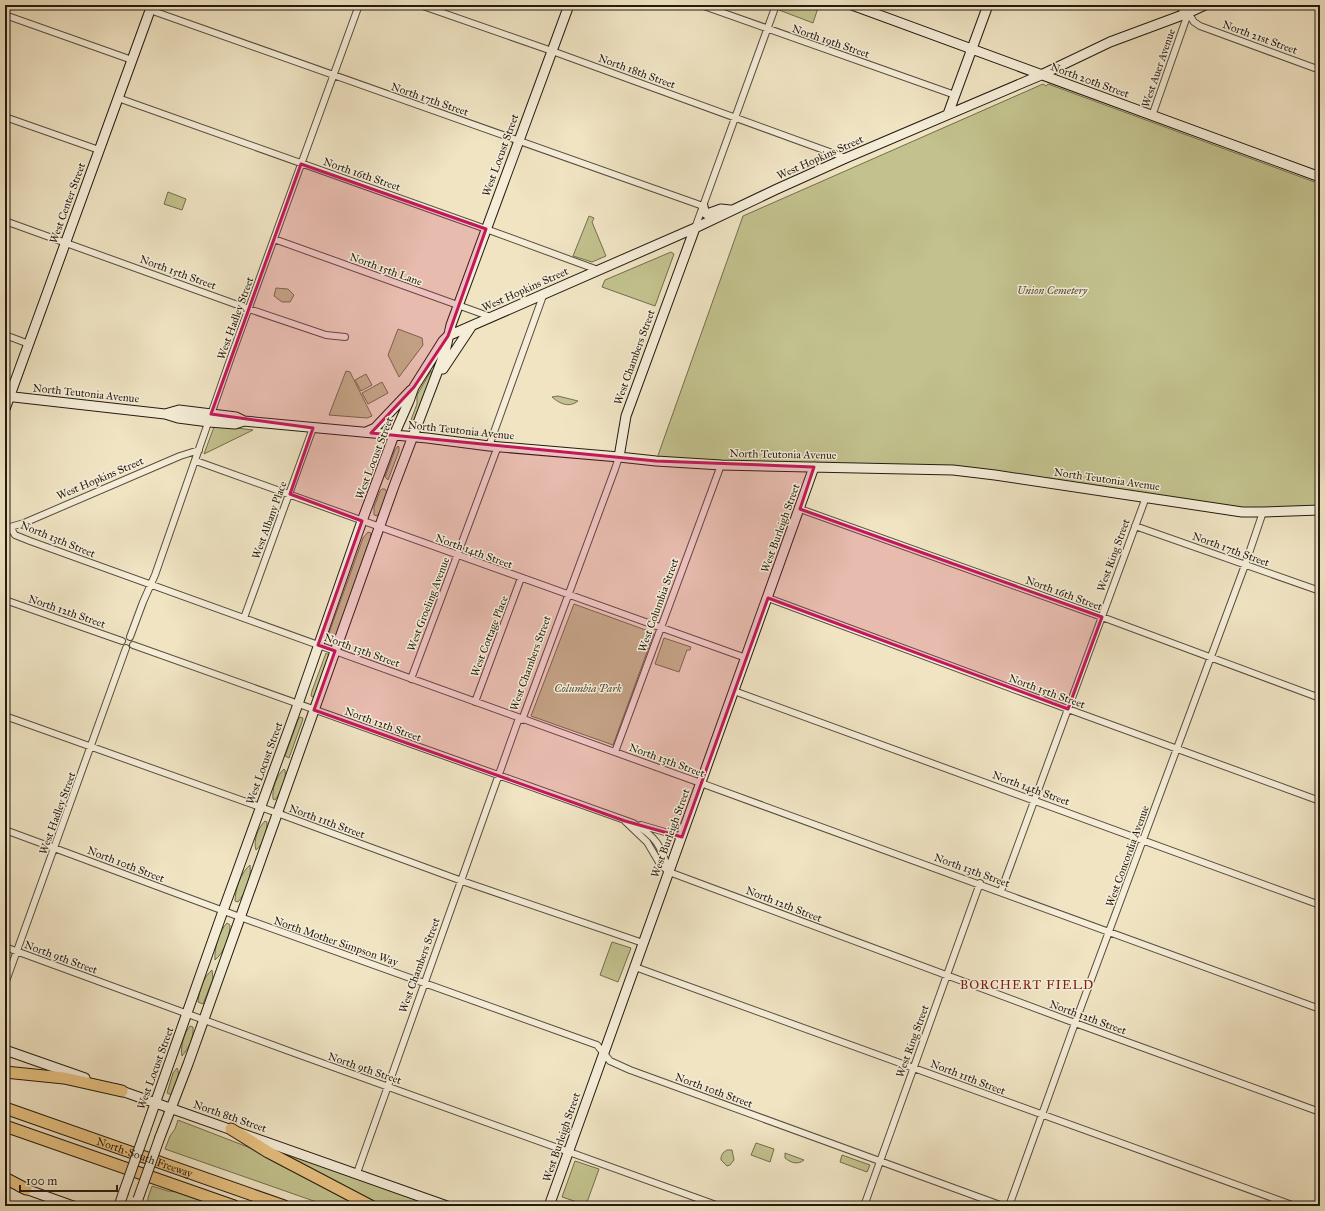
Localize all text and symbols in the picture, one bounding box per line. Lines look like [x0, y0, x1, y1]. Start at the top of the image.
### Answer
street label: North 21st Street [1221, 18, 1299, 57]
street label: North 19th Street [790, 22, 871, 61]
street label: West Auer Avenue [1139, 27, 1178, 109]
street label: North 18th Street [596, 51, 677, 91]
street label: North 20th Street [1049, 60, 1131, 101]
street label: North 17th Street [389, 80, 470, 119]
street label: West Locust Street [480, 112, 521, 198]
street label: West Hopkins Street [775, 133, 865, 182]
street label: North 16th Street [321, 155, 402, 194]
street label: West Center Street [47, 161, 88, 245]
street label: North 15th Lane [348, 250, 424, 289]
street label: North 15th Street [138, 253, 218, 292]
street label: West Hopkins Street [480, 265, 570, 314]
street label: West Hadley Street [215, 275, 256, 361]
park label: Union Cemetery [1017, 284, 1088, 297]
street label: West Chambers Street [611, 308, 658, 406]
street label: North Teutonia Avenue [32, 381, 140, 406]
street label: West Locust Street [353, 415, 396, 501]
street label: North Teutonia Avenue [407, 418, 515, 443]
street label: North Teutonia Avenue [729, 447, 837, 462]
street label: West Hopkins Street [55, 454, 146, 503]
street label: North Teutonia Avenue [1053, 466, 1161, 493]
street label: West Albany Place [249, 479, 290, 561]
street label: West Burleigh Street [758, 482, 803, 574]
street label: West Ring Street [1094, 517, 1133, 593]
street label: North 13th Street [18, 519, 97, 560]
street label: North 17th Street [1190, 529, 1271, 569]
street label: North 14th Street [433, 531, 514, 572]
street label: West Groeling Avenue [405, 555, 453, 653]
street label: West Columbia Street [636, 557, 681, 654]
street label: North 16th Street [1024, 574, 1104, 613]
street label: North 12th Street [27, 592, 107, 631]
street label: West Cottage Place [468, 593, 511, 678]
street label: West Chambers Street [507, 614, 554, 712]
street label: North 13th Street [322, 631, 402, 670]
street label: North 15th Street [1007, 672, 1087, 711]
park label: Columbia Park [554, 682, 622, 695]
street label: North 12th Street [343, 705, 423, 744]
street label: West Locust Street [244, 720, 285, 806]
street label: North 13th Street [627, 741, 707, 780]
street label: North 14th Street [990, 768, 1071, 809]
street label: West Hadley Street [37, 770, 78, 856]
street label: West Burleigh Street [648, 787, 693, 879]
street label: North 11th Street [287, 802, 367, 841]
street label: West Concordia Avenue [1103, 803, 1152, 909]
street label: North 10th Street [85, 844, 166, 885]
street label: North 13th Street [932, 851, 1012, 890]
street label: North 12th Street [744, 884, 824, 925]
street label: North Mother Simpson Way [272, 914, 401, 969]
street label: West Chambers Street [396, 916, 443, 1014]
street label: North 9th Street [23, 938, 99, 977]
district label: BORCHERT FIELD [960, 977, 1094, 993]
street label: North 12th Street [1048, 998, 1128, 1037]
street label: West Ring Street [893, 1003, 932, 1079]
street label: West Locust Street [135, 1025, 176, 1111]
street label: North 9th Street [326, 1050, 403, 1087]
street label: North 11th Street [928, 1057, 1007, 1098]
street label: North 10th Street [673, 1070, 755, 1111]
street label: West Burleigh Street [540, 1091, 583, 1184]
street label: North 8th Street [191, 1098, 268, 1135]
street label: North-South Freeway [95, 1135, 195, 1181]
scale bar [20, 1167, 117, 1193]
text: 100 m [26, 1174, 57, 1188]

